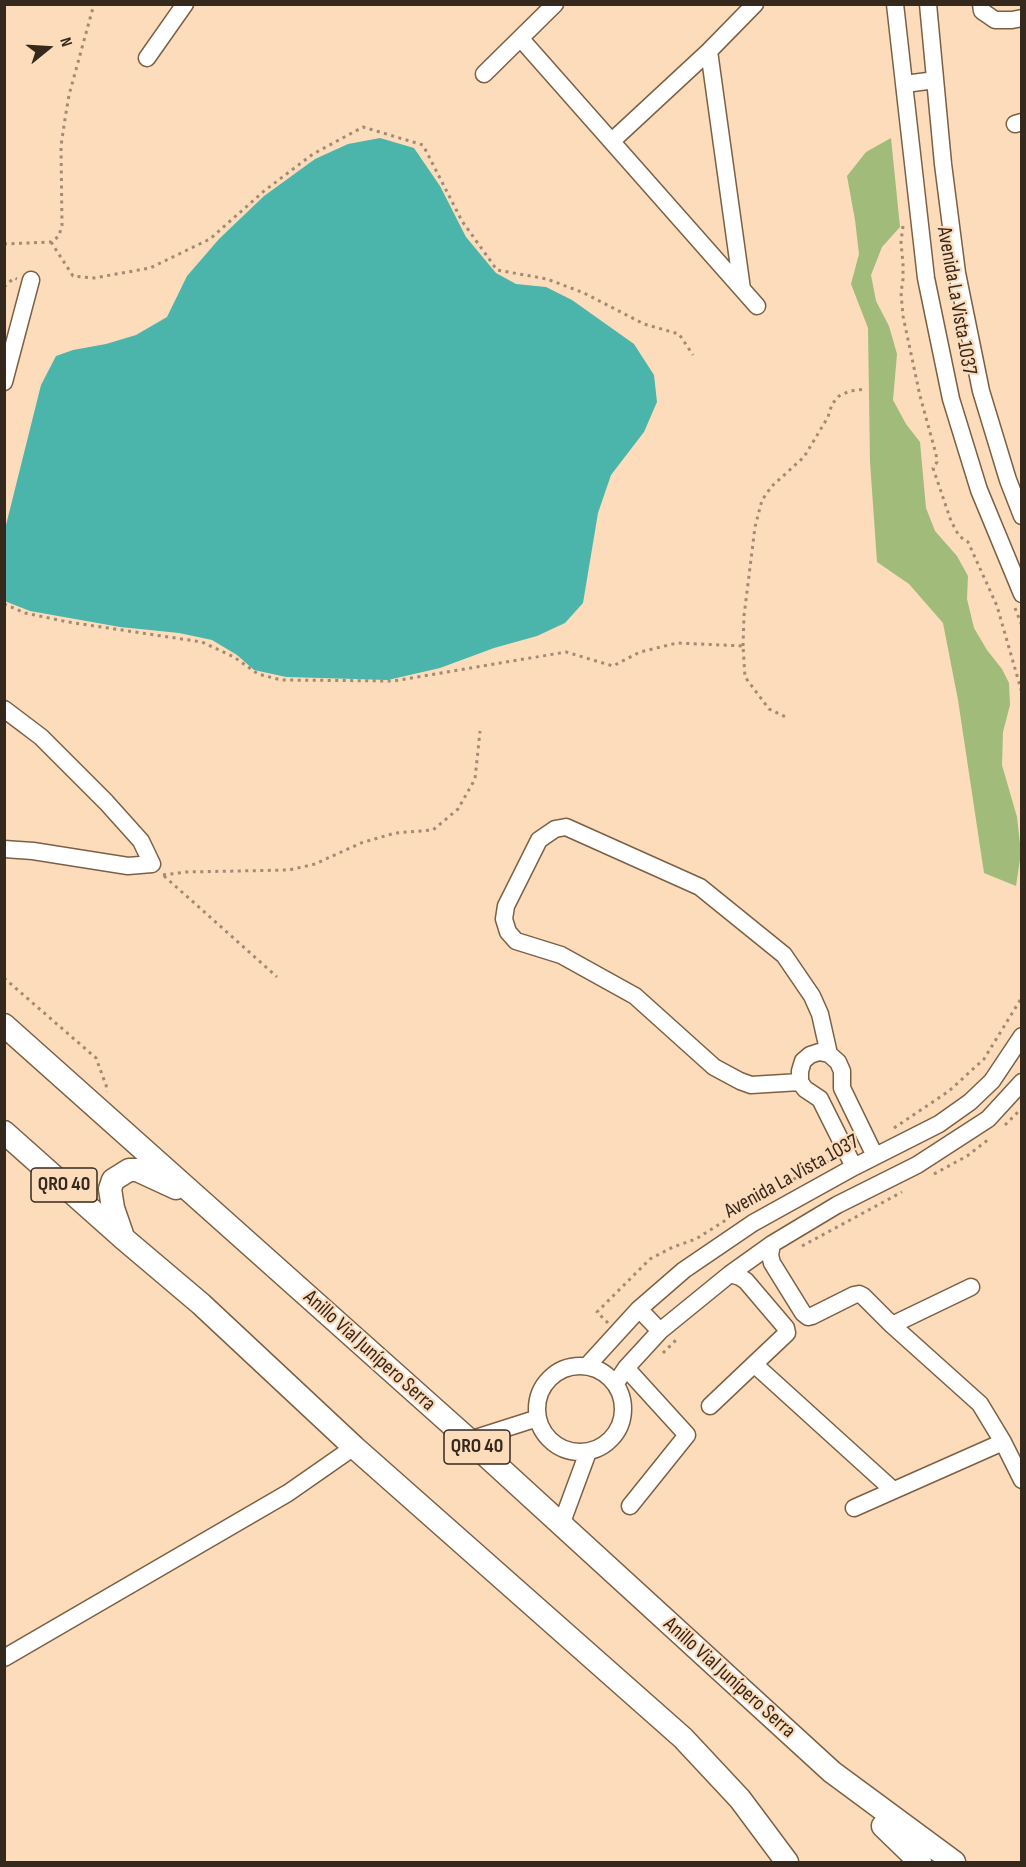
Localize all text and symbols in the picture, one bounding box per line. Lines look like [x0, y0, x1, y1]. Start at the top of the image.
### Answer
north arrow [18, 18, 78, 78]
text: N [55, 35, 76, 49]
street label: Avenida La Vista 1037 [931, 225, 981, 377]
street label: Avenida La Vista 1037 [720, 1130, 864, 1224]
road number: QRO 40 [31, 1168, 97, 1202]
street label: Anillo Vial Junípero Serra [298, 1285, 440, 1417]
road number: QRO 40 [444, 1430, 510, 1464]
street label: Anillo Vial Junípero Serra [658, 1612, 800, 1744]

